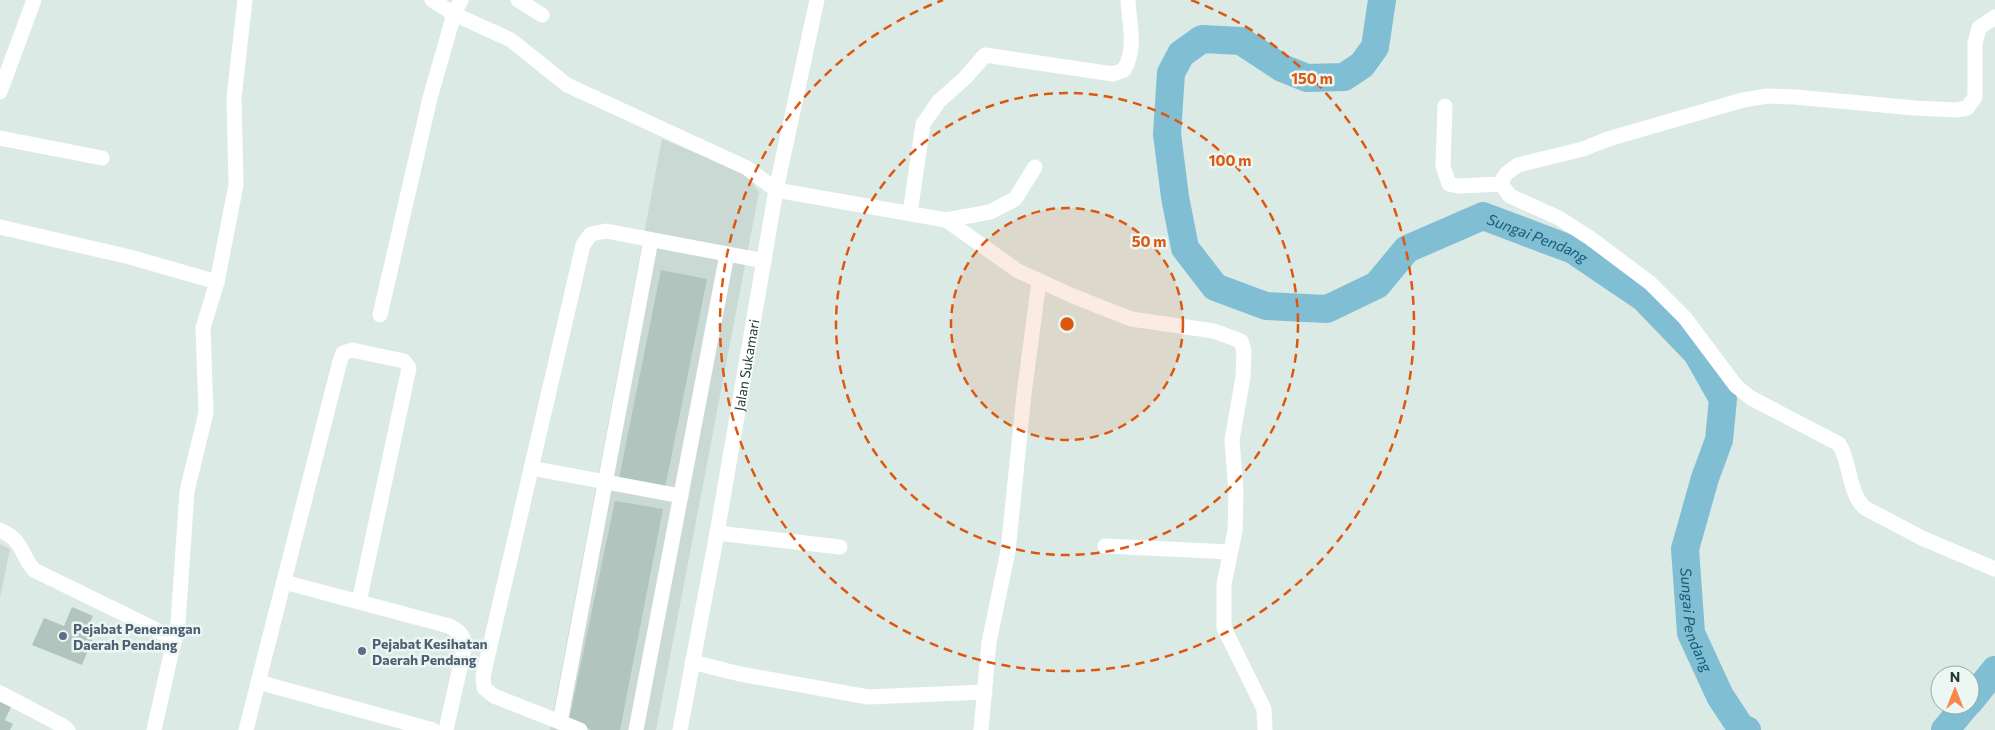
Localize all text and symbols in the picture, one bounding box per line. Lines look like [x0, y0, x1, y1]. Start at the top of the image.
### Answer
text: 150 m [1291, 69, 1333, 87]
text: 100 m [1209, 151, 1251, 169]
water label: Sungai Pendang [1485, 209, 1592, 267]
text: 50 m [1132, 232, 1166, 250]
centre of rings [1058, 315, 1076, 333]
street label: Jalan Sukamari [730, 318, 762, 412]
water label: Sungai Pendang [1677, 567, 1717, 675]
place label: Pejabat Penerangan Daerah Pendang [73, 620, 201, 653]
marker: Pejabat Penerangan Daerah Pendang [57, 630, 69, 642]
place label: Pejabat Kesihatan Daerah Pendang [372, 635, 488, 668]
marker: Pejabat Kesihatan Daerah Pendang [356, 645, 368, 657]
north arrow [1930, 665, 1980, 715]
text: N [1950, 668, 1960, 685]

